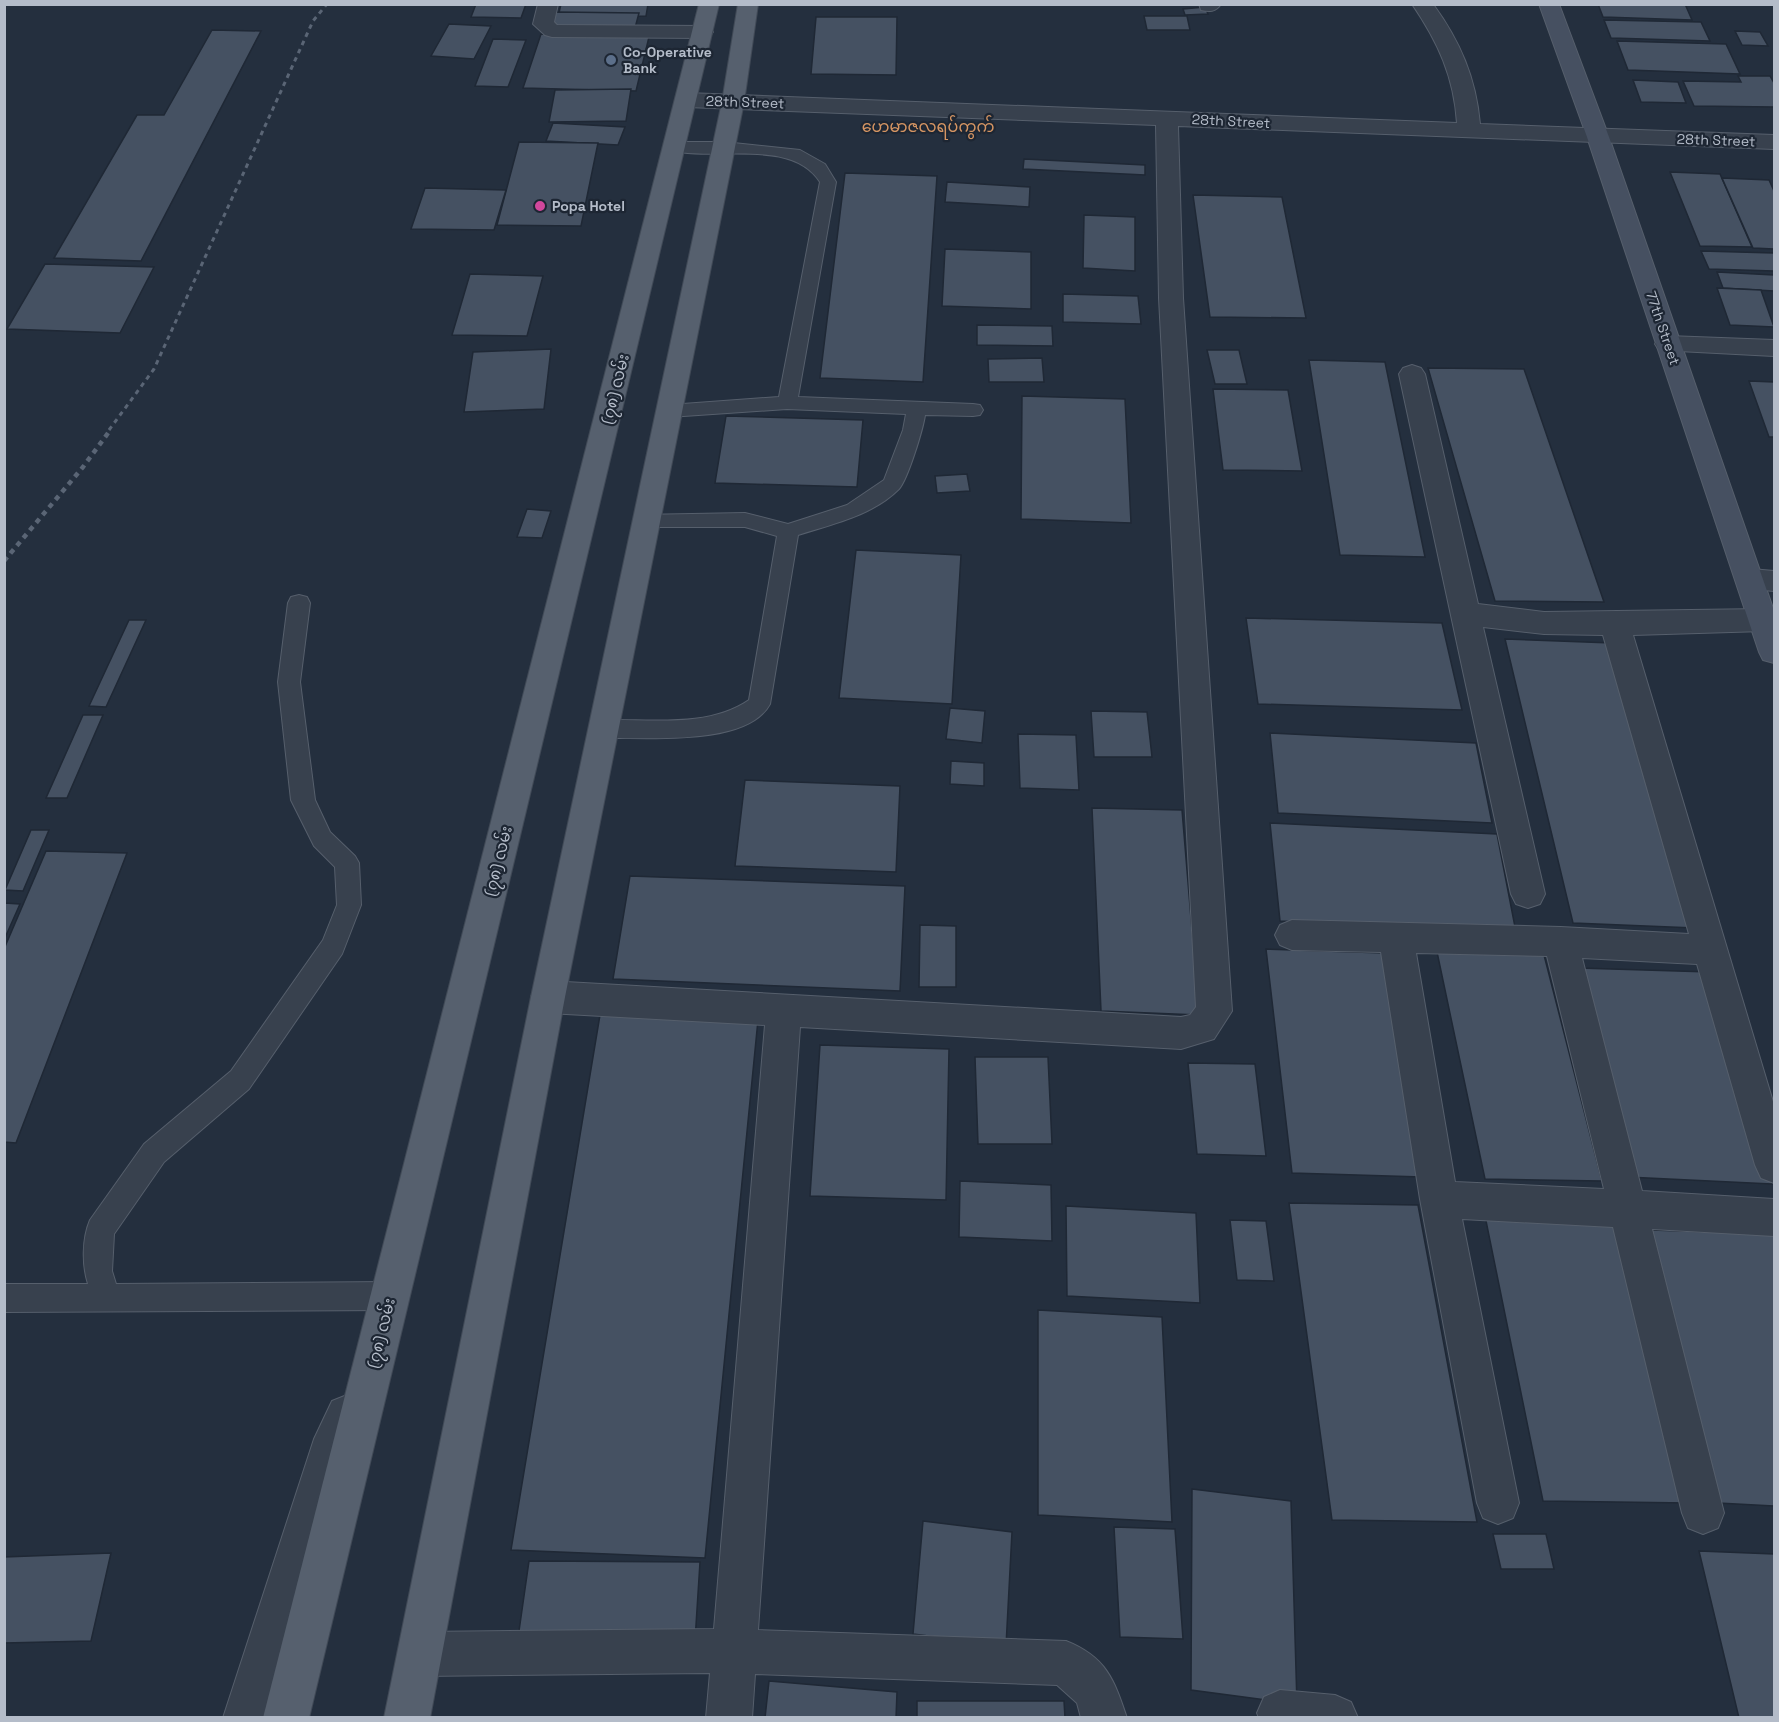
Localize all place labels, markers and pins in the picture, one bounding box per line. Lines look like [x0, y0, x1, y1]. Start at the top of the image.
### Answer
place label: Co-Operative Bank [623, 43, 712, 77]
marker: Co-Operative Bank [604, 53, 618, 67]
place label: Popa Hotel [552, 197, 625, 215]
marker: Popa Hotel [533, 199, 547, 213]

